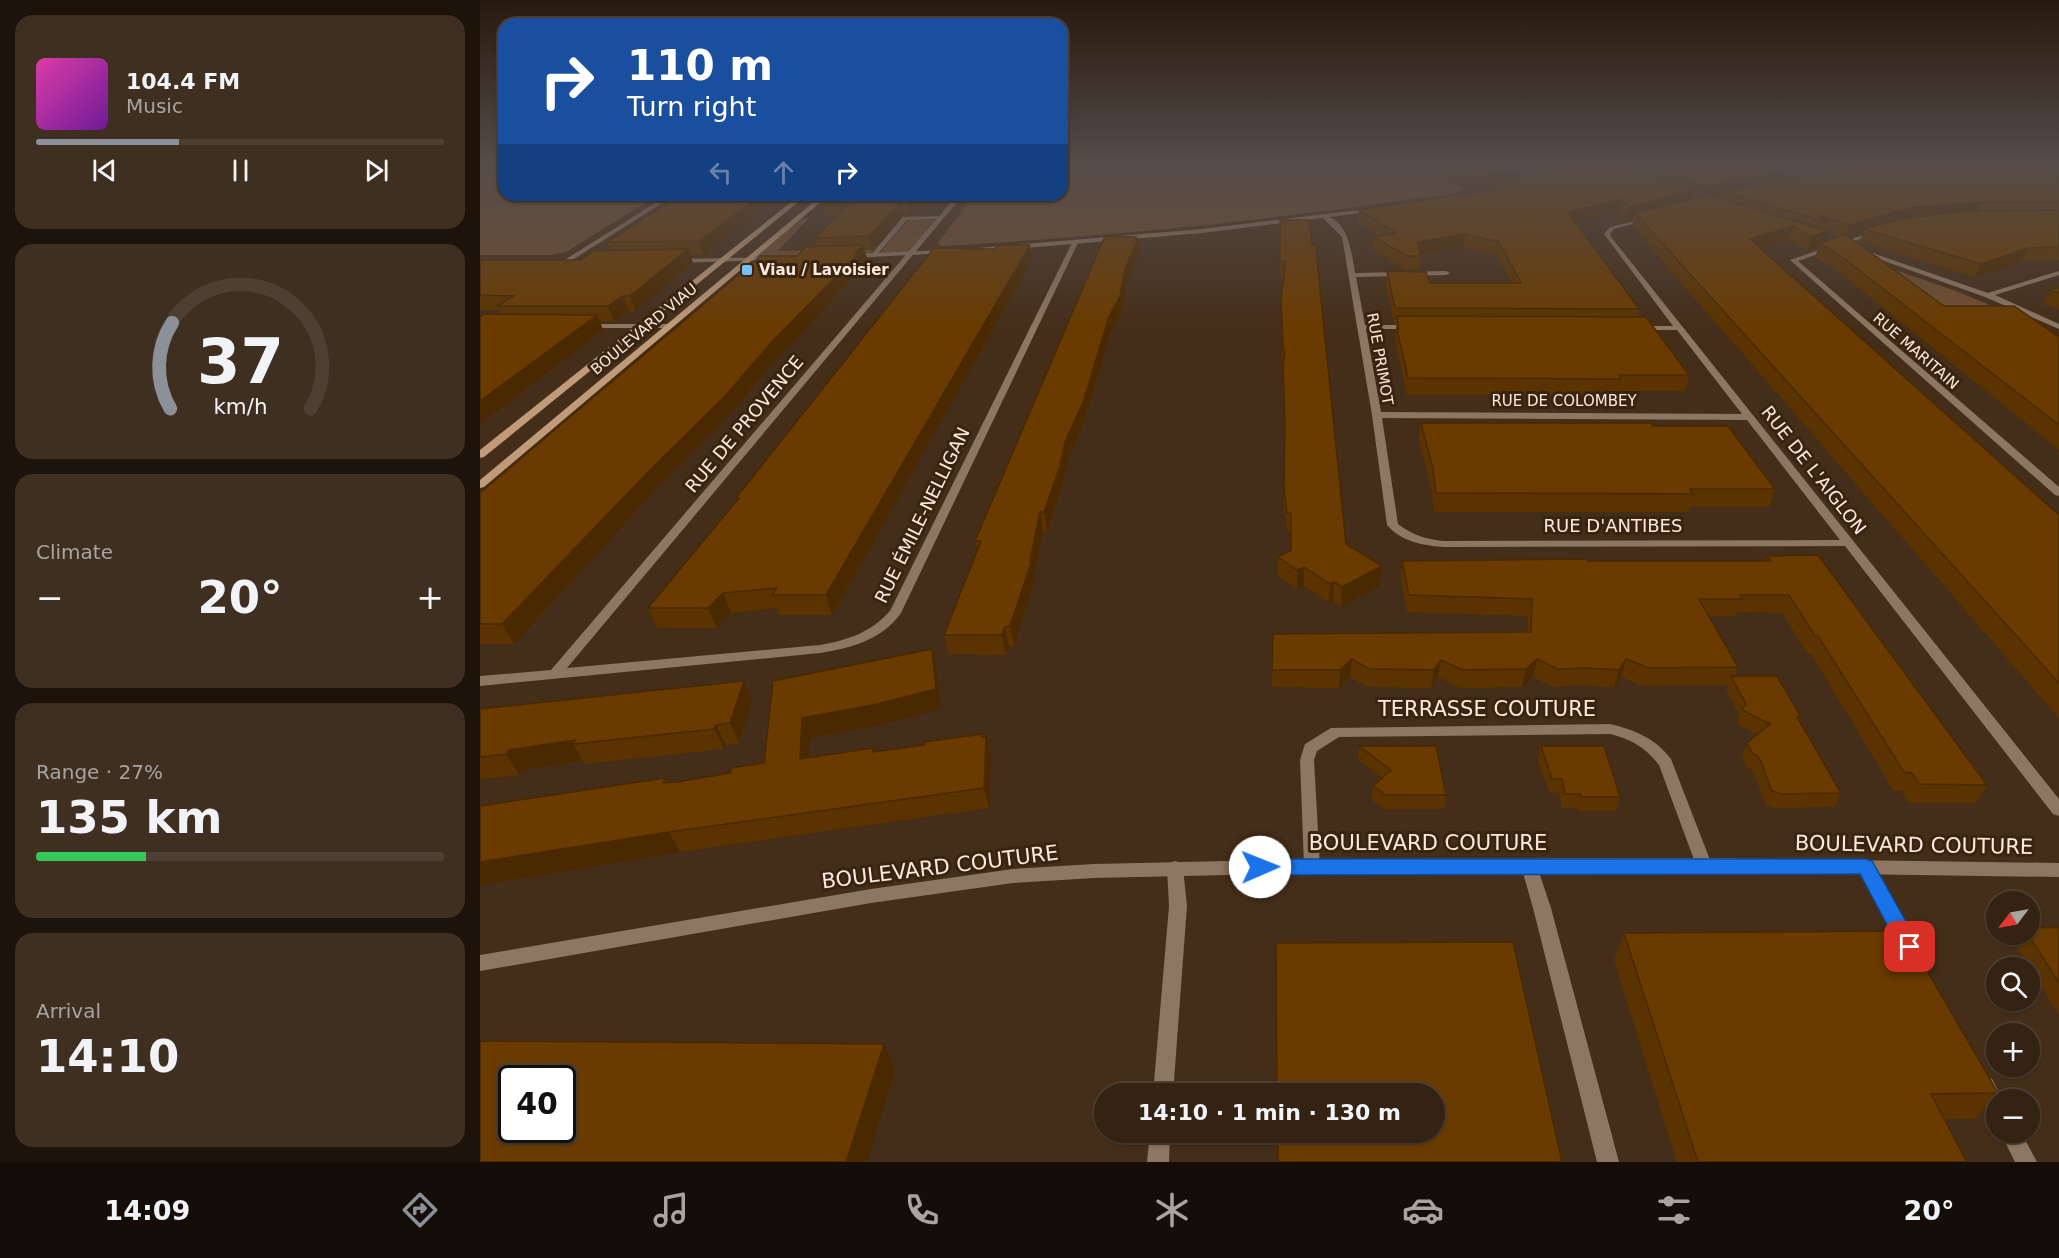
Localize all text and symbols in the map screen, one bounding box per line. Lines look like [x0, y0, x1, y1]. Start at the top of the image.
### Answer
text: 110 m [627, 41, 773, 90]
icon: right [528, 42, 606, 120]
text: 104.4 FM [126, 69, 240, 94]
text: Turn right [627, 91, 756, 122]
text: Music [126, 94, 183, 118]
icon: previous [88, 154, 121, 187]
icon: pause [224, 154, 257, 187]
icon: next [360, 154, 393, 187]
icon: left [704, 156, 737, 189]
icon: ahead [767, 156, 800, 189]
icon: right [830, 156, 863, 189]
place label: Viau / Lavoisier [759, 261, 889, 279]
marker: Viau / Lavoisier [740, 263, 754, 277]
street label: BOULEVARD VIAU [587, 279, 701, 379]
street label: RUE MARITAIN [1869, 309, 1963, 393]
street label: RUE PRIMOT [1363, 311, 1397, 407]
text: 37 [197, 325, 283, 398]
street label: RUE DE PROVENCE [681, 351, 807, 497]
street label: RUE DE COLOMBEY [1491, 392, 1637, 410]
text: km/h [213, 394, 267, 419]
street label: RUE DE L'AIGLON [1757, 402, 1871, 538]
street label: RUE ÉMILE-NELLIGAN [870, 424, 974, 606]
street label: RUE D'ANTIBES [1544, 515, 1682, 536]
text: Climate [36, 540, 113, 564]
text: 20° [197, 571, 283, 624]
text: − [36, 578, 64, 617]
text: + [416, 578, 444, 617]
street label: TERRASSE COUTURE [1377, 697, 1596, 721]
text: Range · 27% [36, 760, 163, 784]
text: 135 km [36, 791, 222, 844]
street label: BOULEVARD COUTURE [1309, 831, 1547, 855]
street label: BOULEVARD COUTURE [1795, 831, 2033, 859]
position arrow [1228, 835, 1292, 899]
street label: BOULEVARD COUTURE [820, 841, 1060, 893]
north arrow [1986, 891, 2040, 945]
map controls [1986, 891, 2040, 1143]
pin [1884, 921, 1935, 972]
icon: arrive [1893, 930, 1926, 963]
button: search [1986, 957, 2040, 1011]
text: Arrival [36, 999, 101, 1023]
button: + [1986, 1023, 2040, 1077]
text: 14:10 [36, 1030, 179, 1083]
speed limit sign: 40 [498, 1065, 576, 1143]
button: − [1986, 1089, 2040, 1143]
text: 14:10 · 1 min · 130 m [1138, 1100, 1401, 1125]
icon: directions [399, 1189, 441, 1231]
icon: music [650, 1189, 692, 1231]
icon: phone [901, 1189, 943, 1231]
icon: climate [1151, 1189, 1193, 1231]
icon: car [1402, 1189, 1444, 1231]
icon: filters [1653, 1189, 1695, 1231]
text: 14:09 [104, 1195, 190, 1226]
text: 20° [1903, 1195, 1955, 1226]

